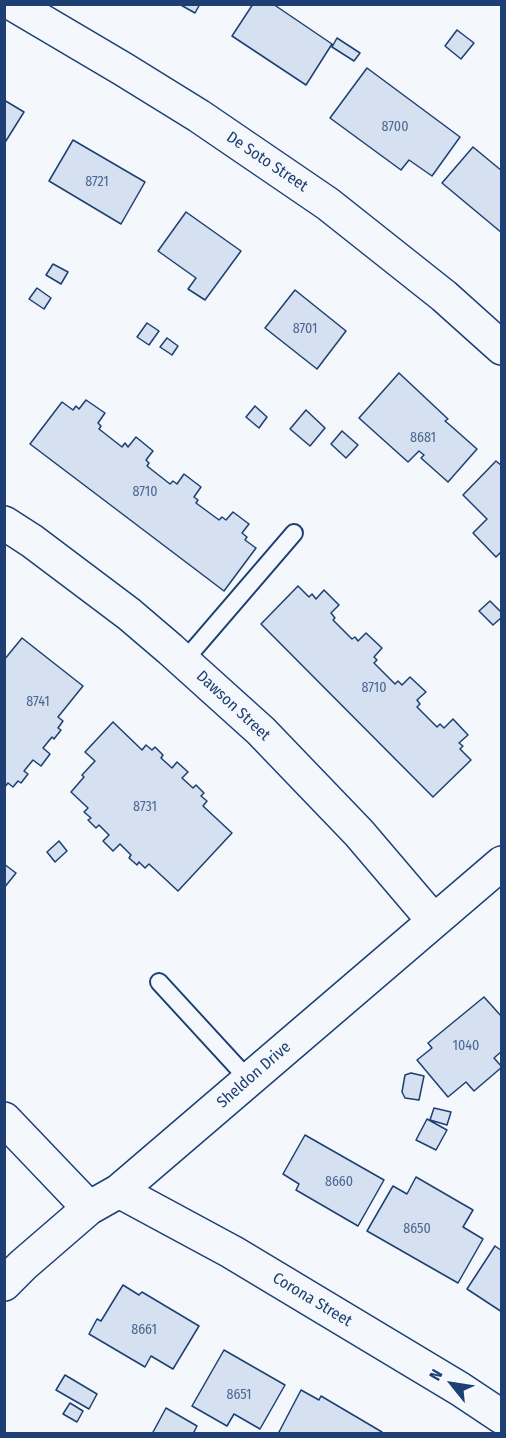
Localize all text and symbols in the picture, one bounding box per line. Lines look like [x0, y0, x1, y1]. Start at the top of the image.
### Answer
house number: 8700 [382, 119, 408, 135]
street label: De Soto Street [223, 128, 311, 196]
house number: 8721 [85, 174, 109, 190]
house number: 8701 [293, 321, 317, 337]
house number: 8681 [410, 430, 436, 446]
house number: 8710 [132, 484, 158, 500]
street label: Dawson Street [192, 667, 274, 745]
house number: 8710 [361, 680, 387, 696]
house number: 8741 [26, 694, 50, 710]
house number: 8731 [133, 799, 157, 815]
street label: Sheldon Drive [213, 1038, 295, 1112]
house number: 1040 [453, 1038, 479, 1054]
house number: 8660 [325, 1174, 353, 1190]
house number: 8650 [403, 1221, 431, 1237]
street label: Corona Street [269, 1269, 355, 1331]
house number: 8661 [131, 1322, 157, 1338]
north arrow [422, 1354, 482, 1414]
text: N [425, 1366, 447, 1384]
house number: 8651 [226, 1387, 252, 1403]

